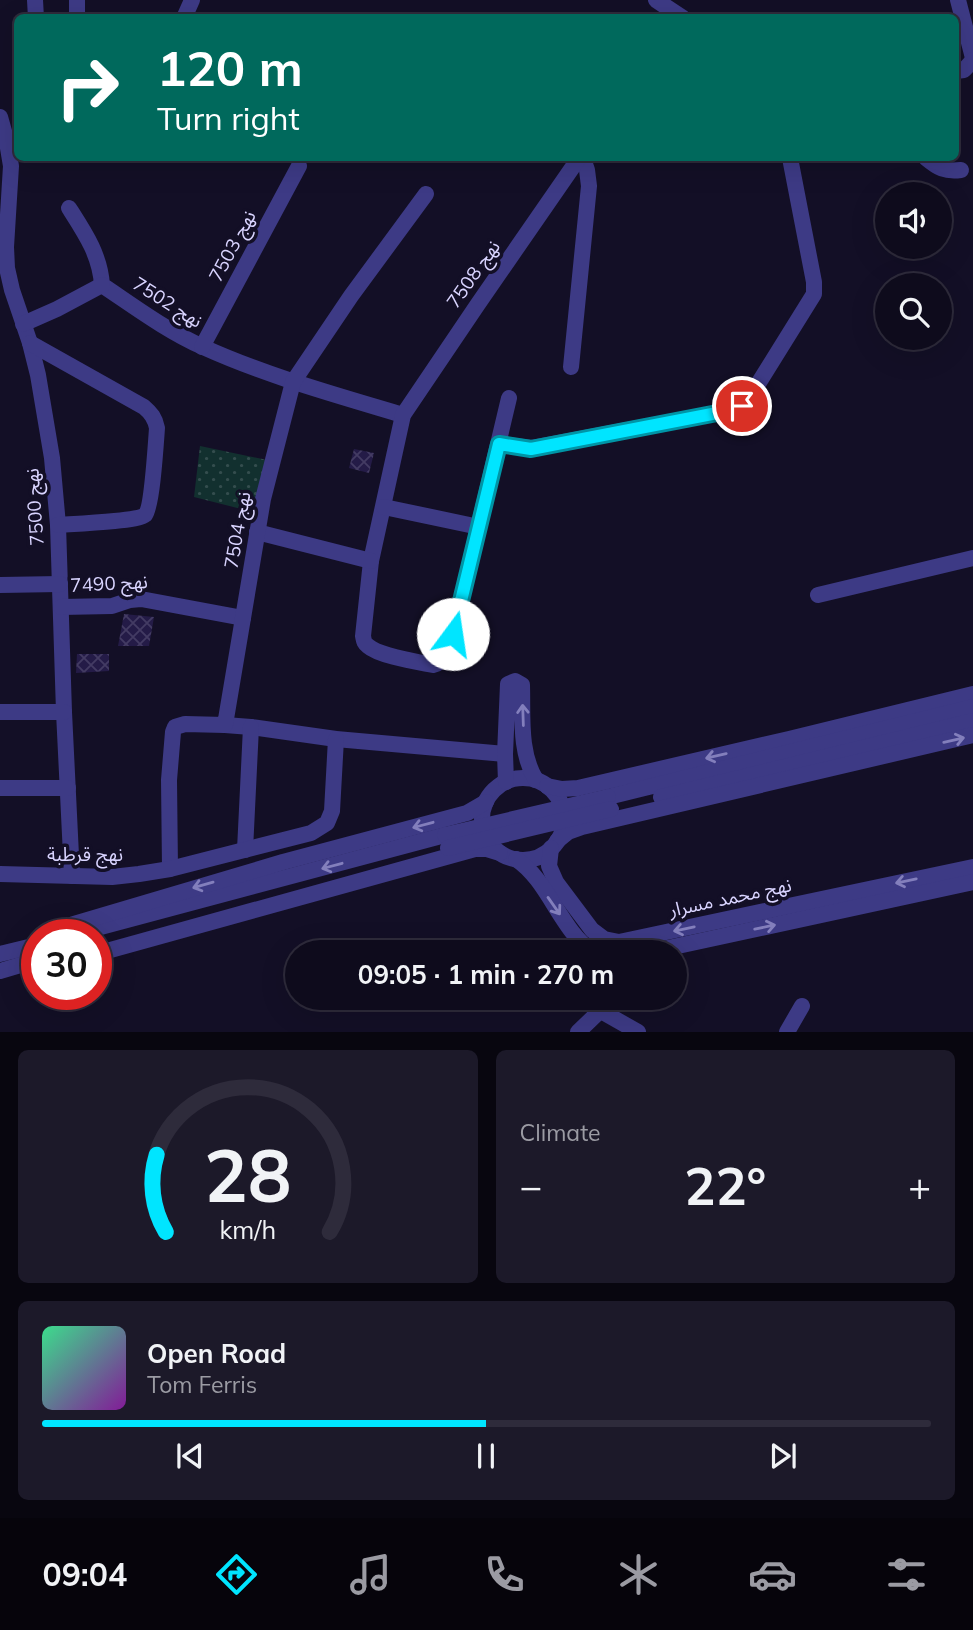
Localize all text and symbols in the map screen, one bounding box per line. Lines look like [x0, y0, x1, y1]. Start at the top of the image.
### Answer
text: 120 m [157, 37, 303, 98]
icon: right [42, 42, 133, 133]
text: Turn right [157, 98, 300, 138]
map controls [875, 182, 952, 350]
button: sound [875, 182, 952, 259]
street label: نهج 7503 [203, 206, 263, 287]
street label: نهج 7508 [441, 235, 508, 314]
street label: نهج 7502 [127, 271, 207, 335]
button: search [875, 273, 952, 350]
pin [712, 376, 772, 436]
icon: arrive [723, 387, 761, 425]
street label: نهج 7500 [19, 467, 52, 547]
street label: نهج 7504 [218, 490, 259, 571]
street label: نهج 7490 [70, 569, 149, 600]
position arrow [416, 597, 490, 671]
one-way arrow [516, 703, 529, 726]
one-way arrow [942, 732, 965, 746]
one-way arrow [705, 750, 728, 764]
one-way arrow [412, 819, 434, 832]
street label: نهج قرطبة [47, 842, 123, 869]
one-way arrow [321, 860, 343, 873]
street label: نهج محمد مسرار [665, 872, 794, 925]
one-way arrow [895, 875, 918, 889]
one-way arrow [193, 880, 215, 893]
one-way arrow [547, 896, 562, 915]
speed limit sign: 30 [21, 919, 112, 1010]
one-way arrow [753, 920, 776, 934]
one-way arrow [673, 922, 696, 936]
text: 09:05 · 1 min · 270 m [358, 958, 614, 991]
text: Climate [520, 1118, 601, 1147]
text: 28 [204, 1130, 291, 1221]
text: 22° [684, 1153, 766, 1218]
text: − [520, 1162, 542, 1210]
text: + [908, 1162, 931, 1210]
text: km/h [219, 1214, 276, 1245]
text: Open Road [147, 1337, 286, 1370]
text: Tom Ferris [147, 1370, 257, 1399]
icon: previous [171, 1437, 209, 1475]
icon: pause [467, 1437, 505, 1475]
icon: next [764, 1437, 802, 1475]
icon: directions [212, 1550, 261, 1599]
icon: music [346, 1550, 395, 1599]
icon: phone [480, 1550, 529, 1599]
icon: climate [614, 1550, 663, 1599]
icon: car [748, 1550, 797, 1599]
icon: filters [882, 1550, 931, 1599]
text: 09:04 [42, 1554, 127, 1594]

